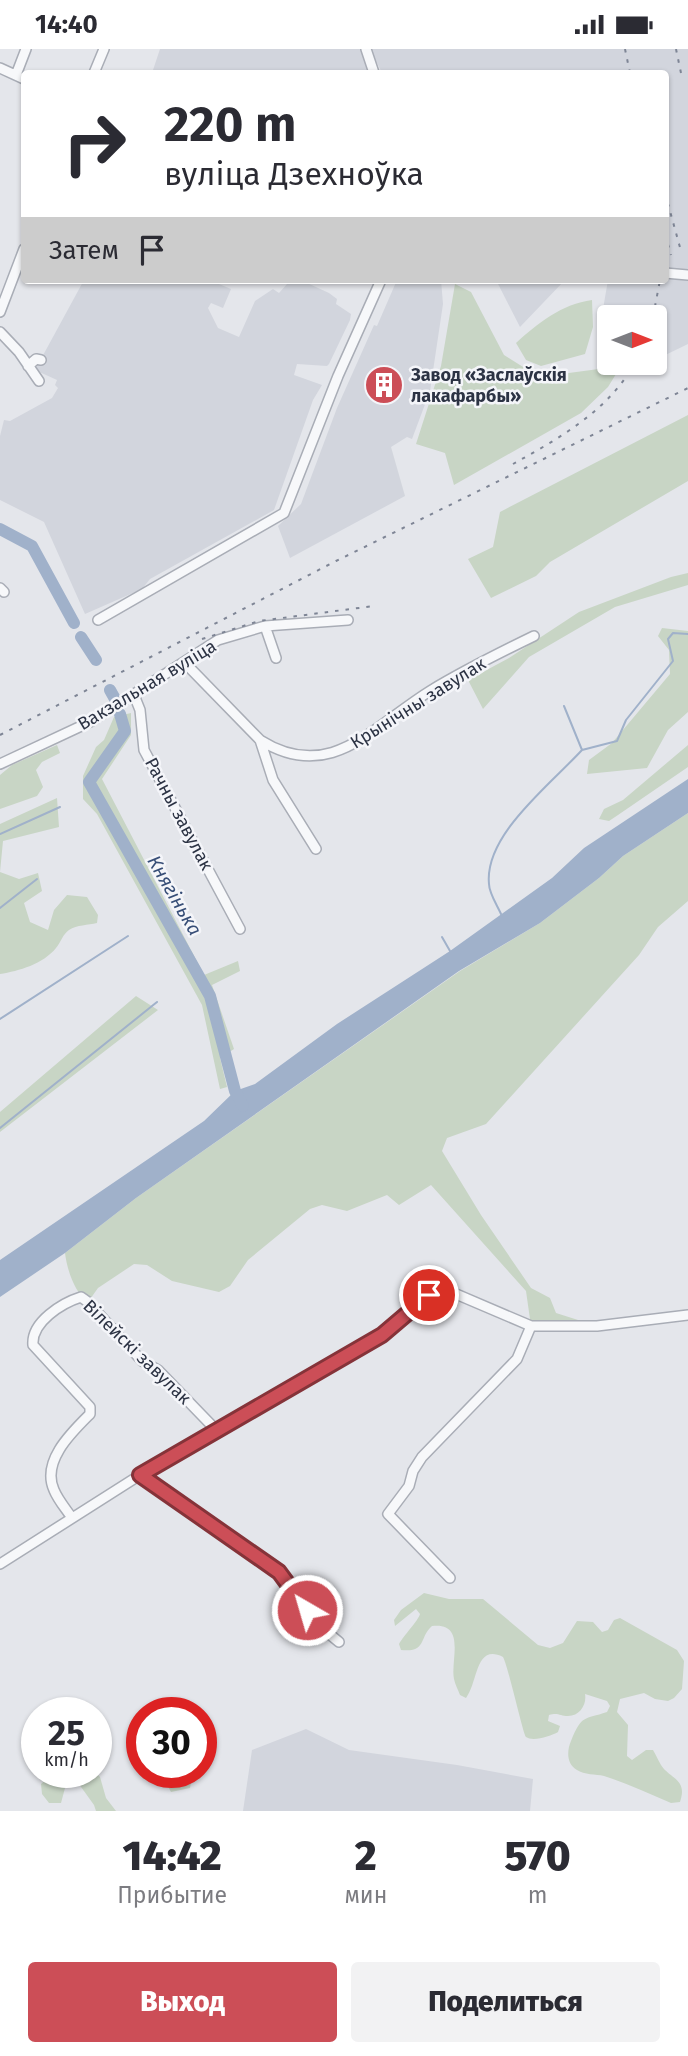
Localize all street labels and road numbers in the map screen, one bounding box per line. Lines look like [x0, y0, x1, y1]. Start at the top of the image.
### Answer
street label: Вакзальная вуліца [74, 635, 220, 735]
street label: Крынічны завулак [346, 652, 490, 754]
street label: Рачны завулак [140, 754, 218, 875]
street label: Вілейскі завулак [78, 1295, 196, 1410]

